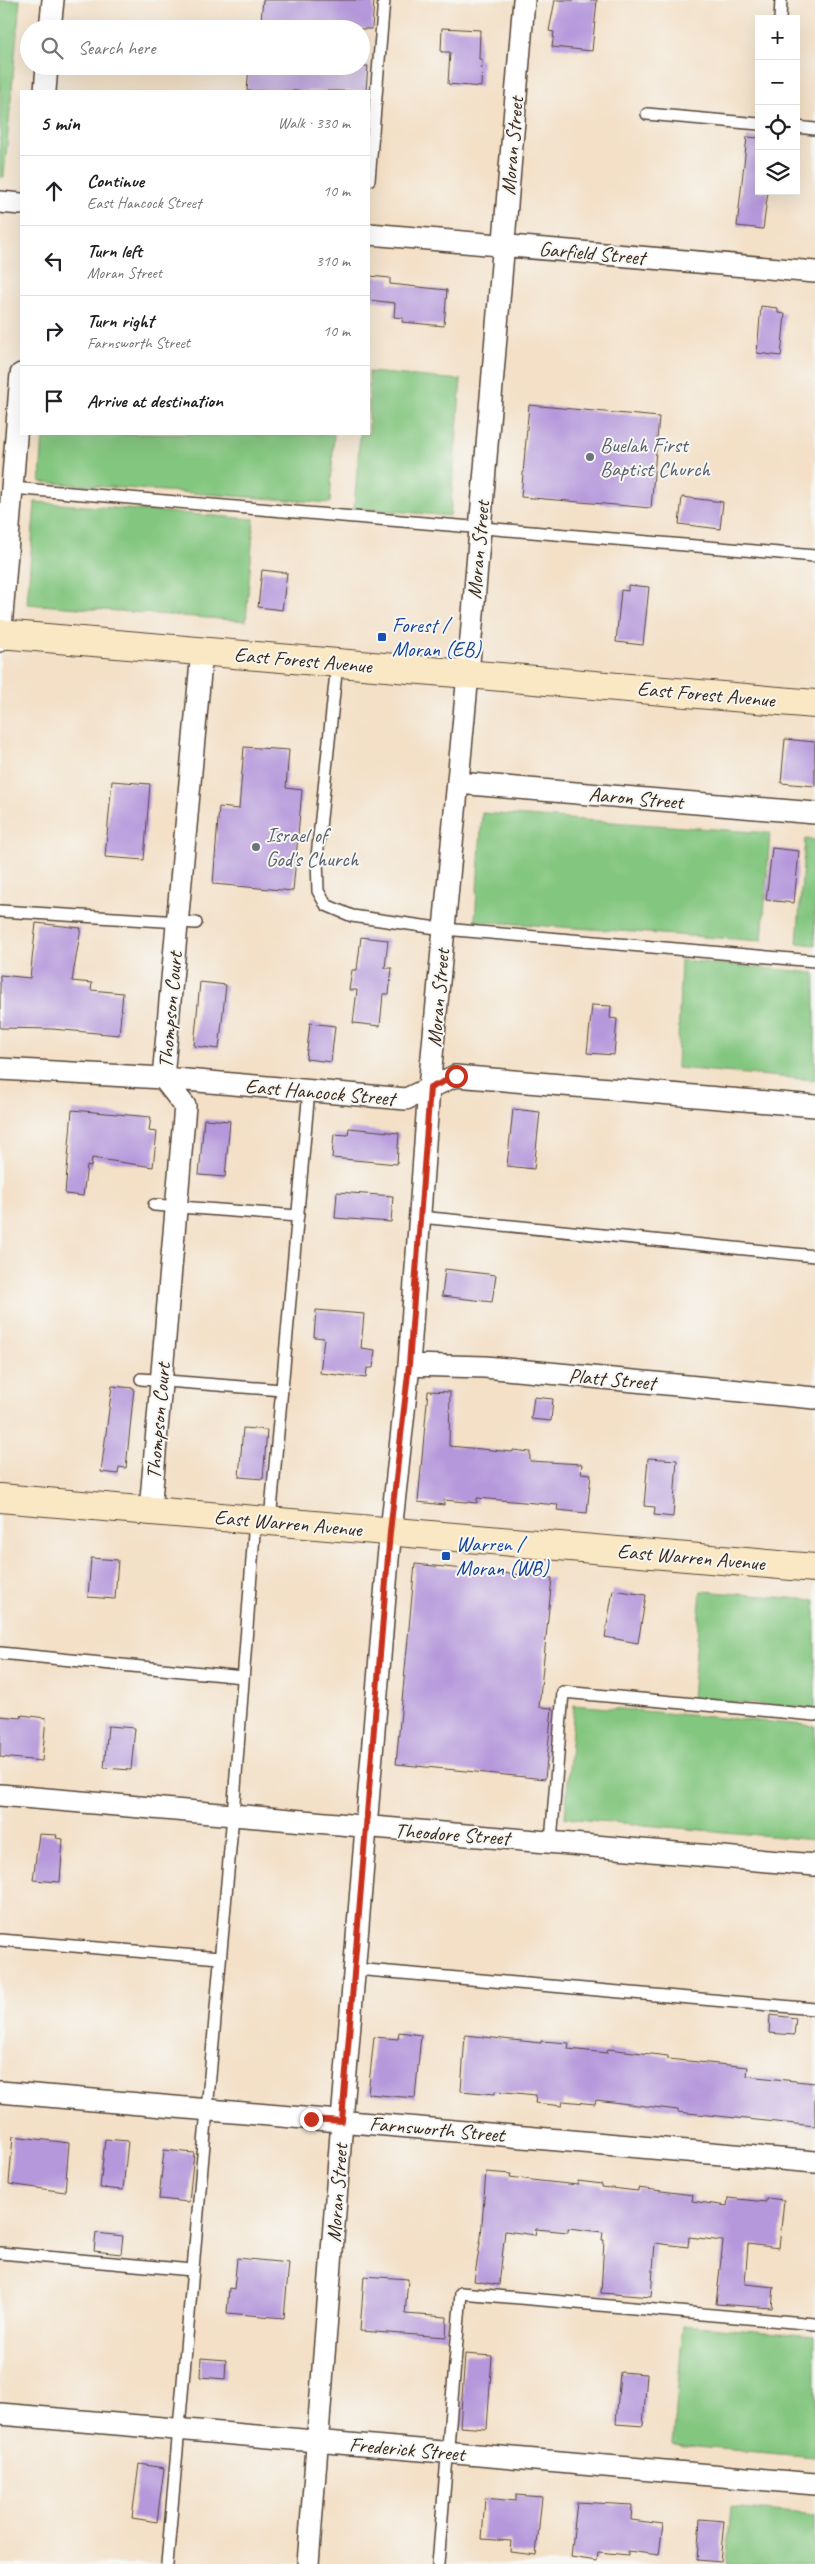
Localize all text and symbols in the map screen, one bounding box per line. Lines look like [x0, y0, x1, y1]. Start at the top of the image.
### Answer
map controls [755, 15, 800, 195]
button: + [755, 15, 800, 60]
search box [20, 20, 370, 75]
icon: search [38, 34, 66, 62]
text: Search here [78, 36, 155, 60]
button: − [755, 60, 800, 105]
street label: Moran Street [495, 94, 529, 196]
button: locate [755, 105, 800, 150]
text: 5 min [40, 110, 80, 136]
text: Walk · 330 m [278, 113, 350, 133]
button: layers [755, 150, 800, 195]
text: Continue [87, 169, 144, 193]
icon: ahead [40, 177, 68, 205]
text: 10 m [323, 181, 350, 201]
text: East Hancock Street [87, 193, 201, 213]
street label: Garfield Street [538, 235, 649, 271]
text: Turn left [87, 239, 142, 263]
icon: left [40, 247, 68, 275]
text: 310 m [316, 251, 350, 271]
text: Moran Street [87, 263, 162, 283]
text: Turn right [87, 309, 154, 333]
icon: right [40, 317, 68, 345]
text: 10 m [323, 321, 350, 341]
text: Farnsworth Street [87, 333, 190, 353]
icon: arrive [40, 387, 68, 415]
text: Arrive at destination [87, 389, 223, 413]
place label: Buelah First Baptist Church [600, 432, 711, 482]
marker: Buelah First Baptist Church [584, 451, 596, 463]
street label: Moran Street [461, 498, 495, 600]
place label: Forest / Moran (EB) [392, 612, 482, 662]
marker: Forest / Moran (EB) [376, 631, 388, 643]
street label: East Forest Avenue [233, 641, 374, 679]
street label: East Forest Avenue [636, 675, 777, 713]
street label: Aaron Street [588, 781, 686, 815]
place label: Israel of God's Church [266, 822, 360, 872]
marker: Israel of God's Church [250, 841, 262, 853]
street label: Moran Street [421, 946, 455, 1048]
street label: Thompson Court [152, 949, 188, 1069]
route start [445, 1065, 468, 1088]
street label: East Hancock Street [244, 1073, 399, 1112]
street label: Thompson Court [140, 1360, 176, 1480]
street label: Platt Street [568, 1362, 659, 1396]
street label: East Warren Avenue [213, 1504, 364, 1542]
place label: Warren / Moran (WB) [456, 1531, 550, 1581]
street label: East Warren Avenue [616, 1538, 767, 1576]
marker: Warren / Moran (WB) [440, 1550, 452, 1562]
street label: Theodore Street [394, 1817, 513, 1851]
route end [300, 2108, 323, 2131]
street label: Farnsworth Street [369, 2110, 507, 2148]
street label: Moran Street [321, 2141, 354, 2243]
street label: Frederick Street [348, 2431, 468, 2467]

